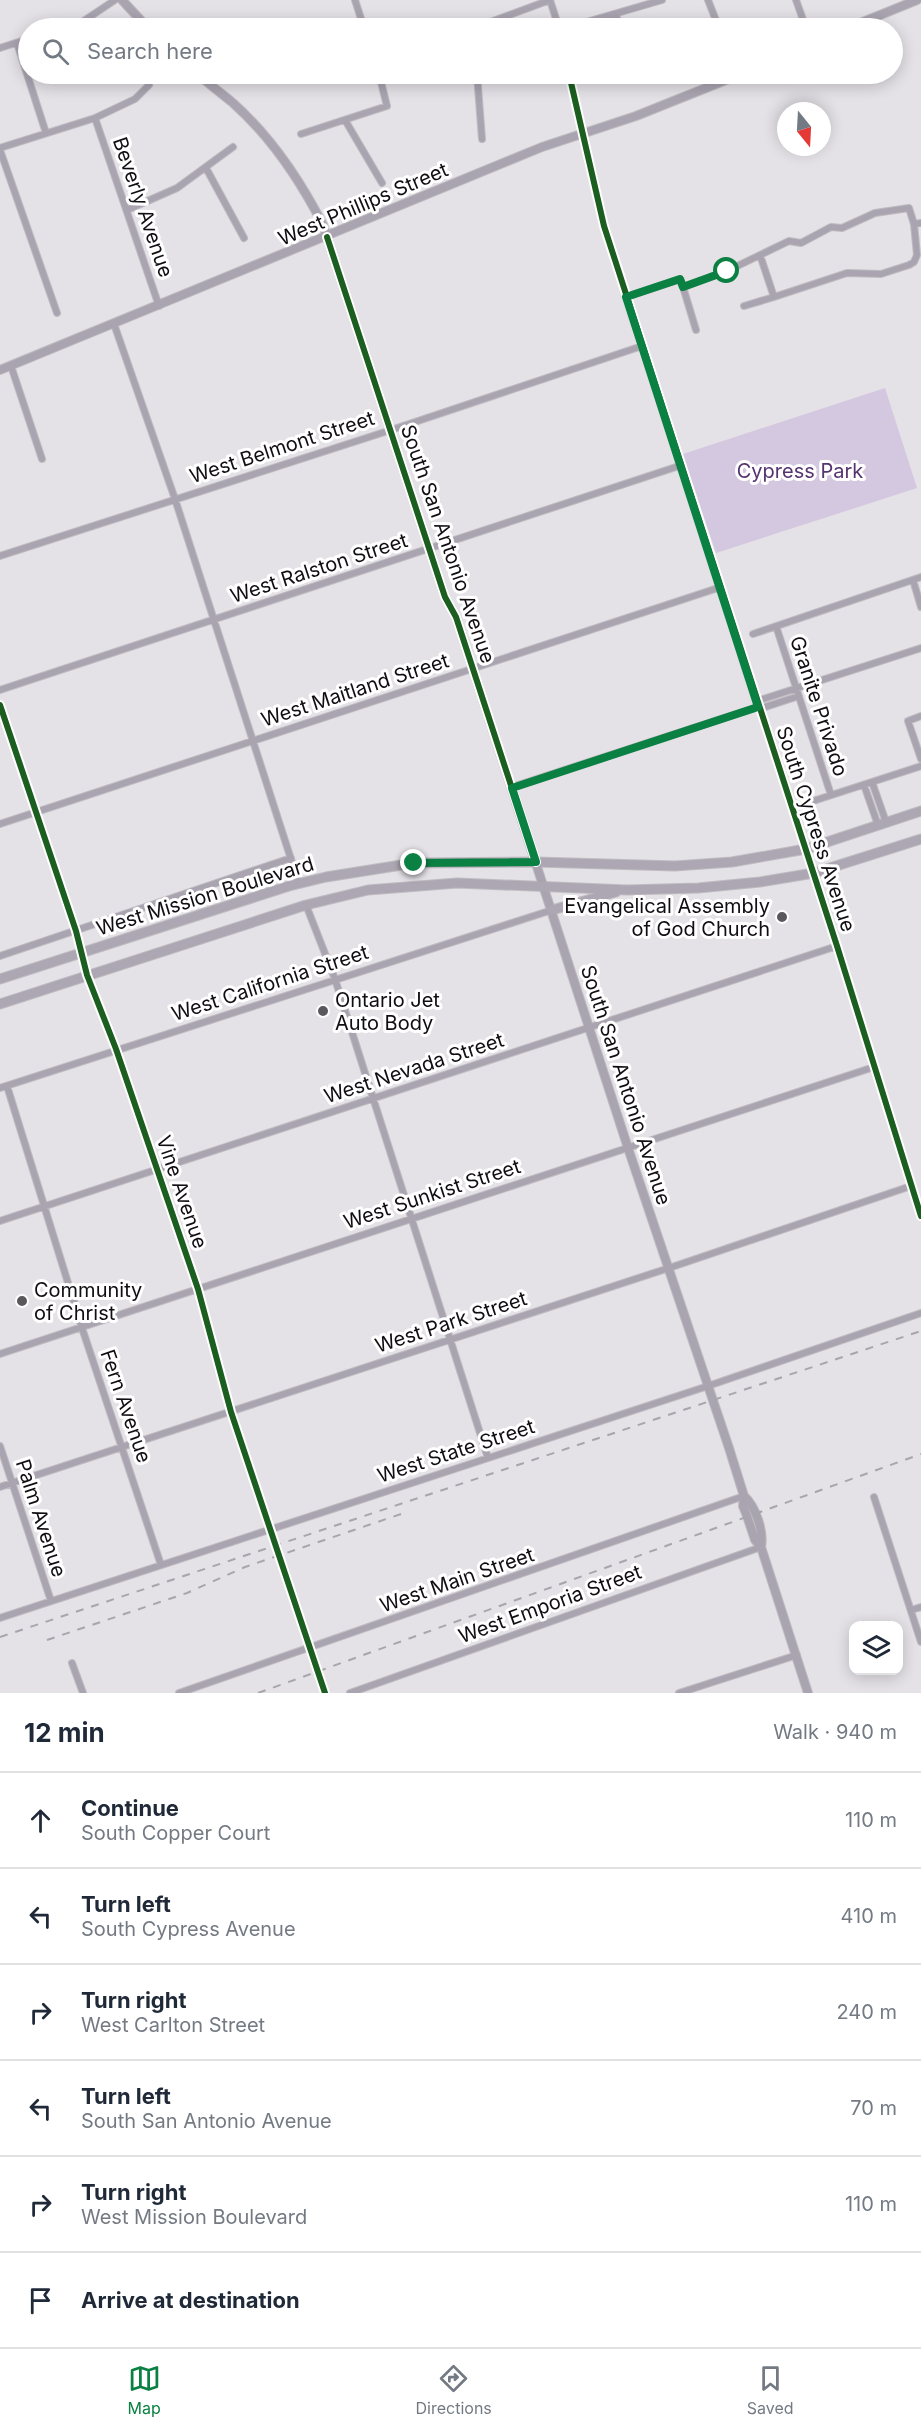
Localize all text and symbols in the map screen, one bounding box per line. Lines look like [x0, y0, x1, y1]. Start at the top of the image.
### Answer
search box [18, 18, 903, 84]
icon: search [39, 35, 72, 68]
text: Search here [87, 38, 213, 64]
north arrow [777, 102, 831, 156]
street label: Beverly Avenue [108, 134, 178, 280]
street label: West Phillips Street [275, 157, 452, 251]
route start [713, 257, 739, 283]
street label: West Belmont Street [187, 406, 378, 488]
street label: South San Antonio Avenue [396, 422, 500, 666]
park label: Cypress Park [737, 459, 863, 483]
street label: West Ralston Street [227, 528, 411, 608]
street label: Granite Privado [785, 633, 853, 779]
street label: West Maitland Street [258, 648, 452, 732]
street label: South Cypress Avenue [771, 723, 861, 935]
route end [400, 849, 426, 875]
street label: West Mission Boulevard [93, 851, 317, 941]
place label: Evangelical Assembly of God Church [564, 894, 770, 941]
marker: Evangelical Assembly of God Church [775, 910, 789, 924]
street label: West California Street [169, 940, 372, 1026]
street label: South San Antonio Avenue [576, 962, 676, 1208]
place label: Ontario Jet Auto Body [335, 988, 440, 1035]
marker: Ontario Jet Auto Body [316, 1004, 330, 1018]
street label: West Nevada Street [321, 1028, 507, 1108]
street label: Vine Avenue [151, 1132, 213, 1252]
street label: West Sunkist Street [341, 1154, 524, 1234]
place label: Community of Christ [34, 1278, 142, 1325]
street label: West Park Street [372, 1286, 530, 1358]
marker: Community of Christ [15, 1294, 29, 1308]
street label: Fern Avenue [95, 1346, 157, 1466]
street label: West State Street [374, 1414, 538, 1488]
street label: Palm Avenue [11, 1456, 71, 1580]
street label: West Main Street [377, 1542, 537, 1618]
street label: West Emporia Street [455, 1560, 645, 1648]
map controls [849, 1621, 903, 1675]
button: layers [849, 1621, 903, 1675]
text: 12 min [24, 1717, 105, 1748]
text: Walk · 940 m [773, 1720, 897, 1744]
text: Continue [81, 1795, 179, 1821]
icon: ahead [24, 1804, 57, 1837]
text: 110 m [845, 1808, 897, 1832]
text: South Copper Court [81, 1821, 270, 1845]
text: Turn left [81, 1891, 171, 1917]
icon: left [24, 1900, 57, 1933]
text: 410 m [841, 1904, 897, 1928]
text: South Cypress Avenue [81, 1917, 296, 1941]
text: Turn right [81, 1987, 187, 2013]
icon: right [24, 1996, 57, 2029]
text: 240 m [836, 2000, 897, 2024]
text: West Carlton Street [81, 2013, 265, 2037]
text: Turn left [81, 2083, 171, 2109]
icon: left [24, 2092, 57, 2125]
text: 70 m [850, 2096, 897, 2120]
text: South San Antonio Avenue [81, 2109, 332, 2133]
text: Turn right [81, 2179, 187, 2205]
icon: right [24, 2188, 57, 2221]
text: 110 m [845, 2192, 897, 2216]
text: West Mission Boulevard [81, 2205, 307, 2229]
icon: arrive [24, 2284, 57, 2317]
text: Arrive at destination [81, 2287, 300, 2313]
tab: Map [127, 2362, 161, 2418]
tab: Directions [416, 2362, 492, 2418]
tab: Saved [747, 2362, 794, 2418]

